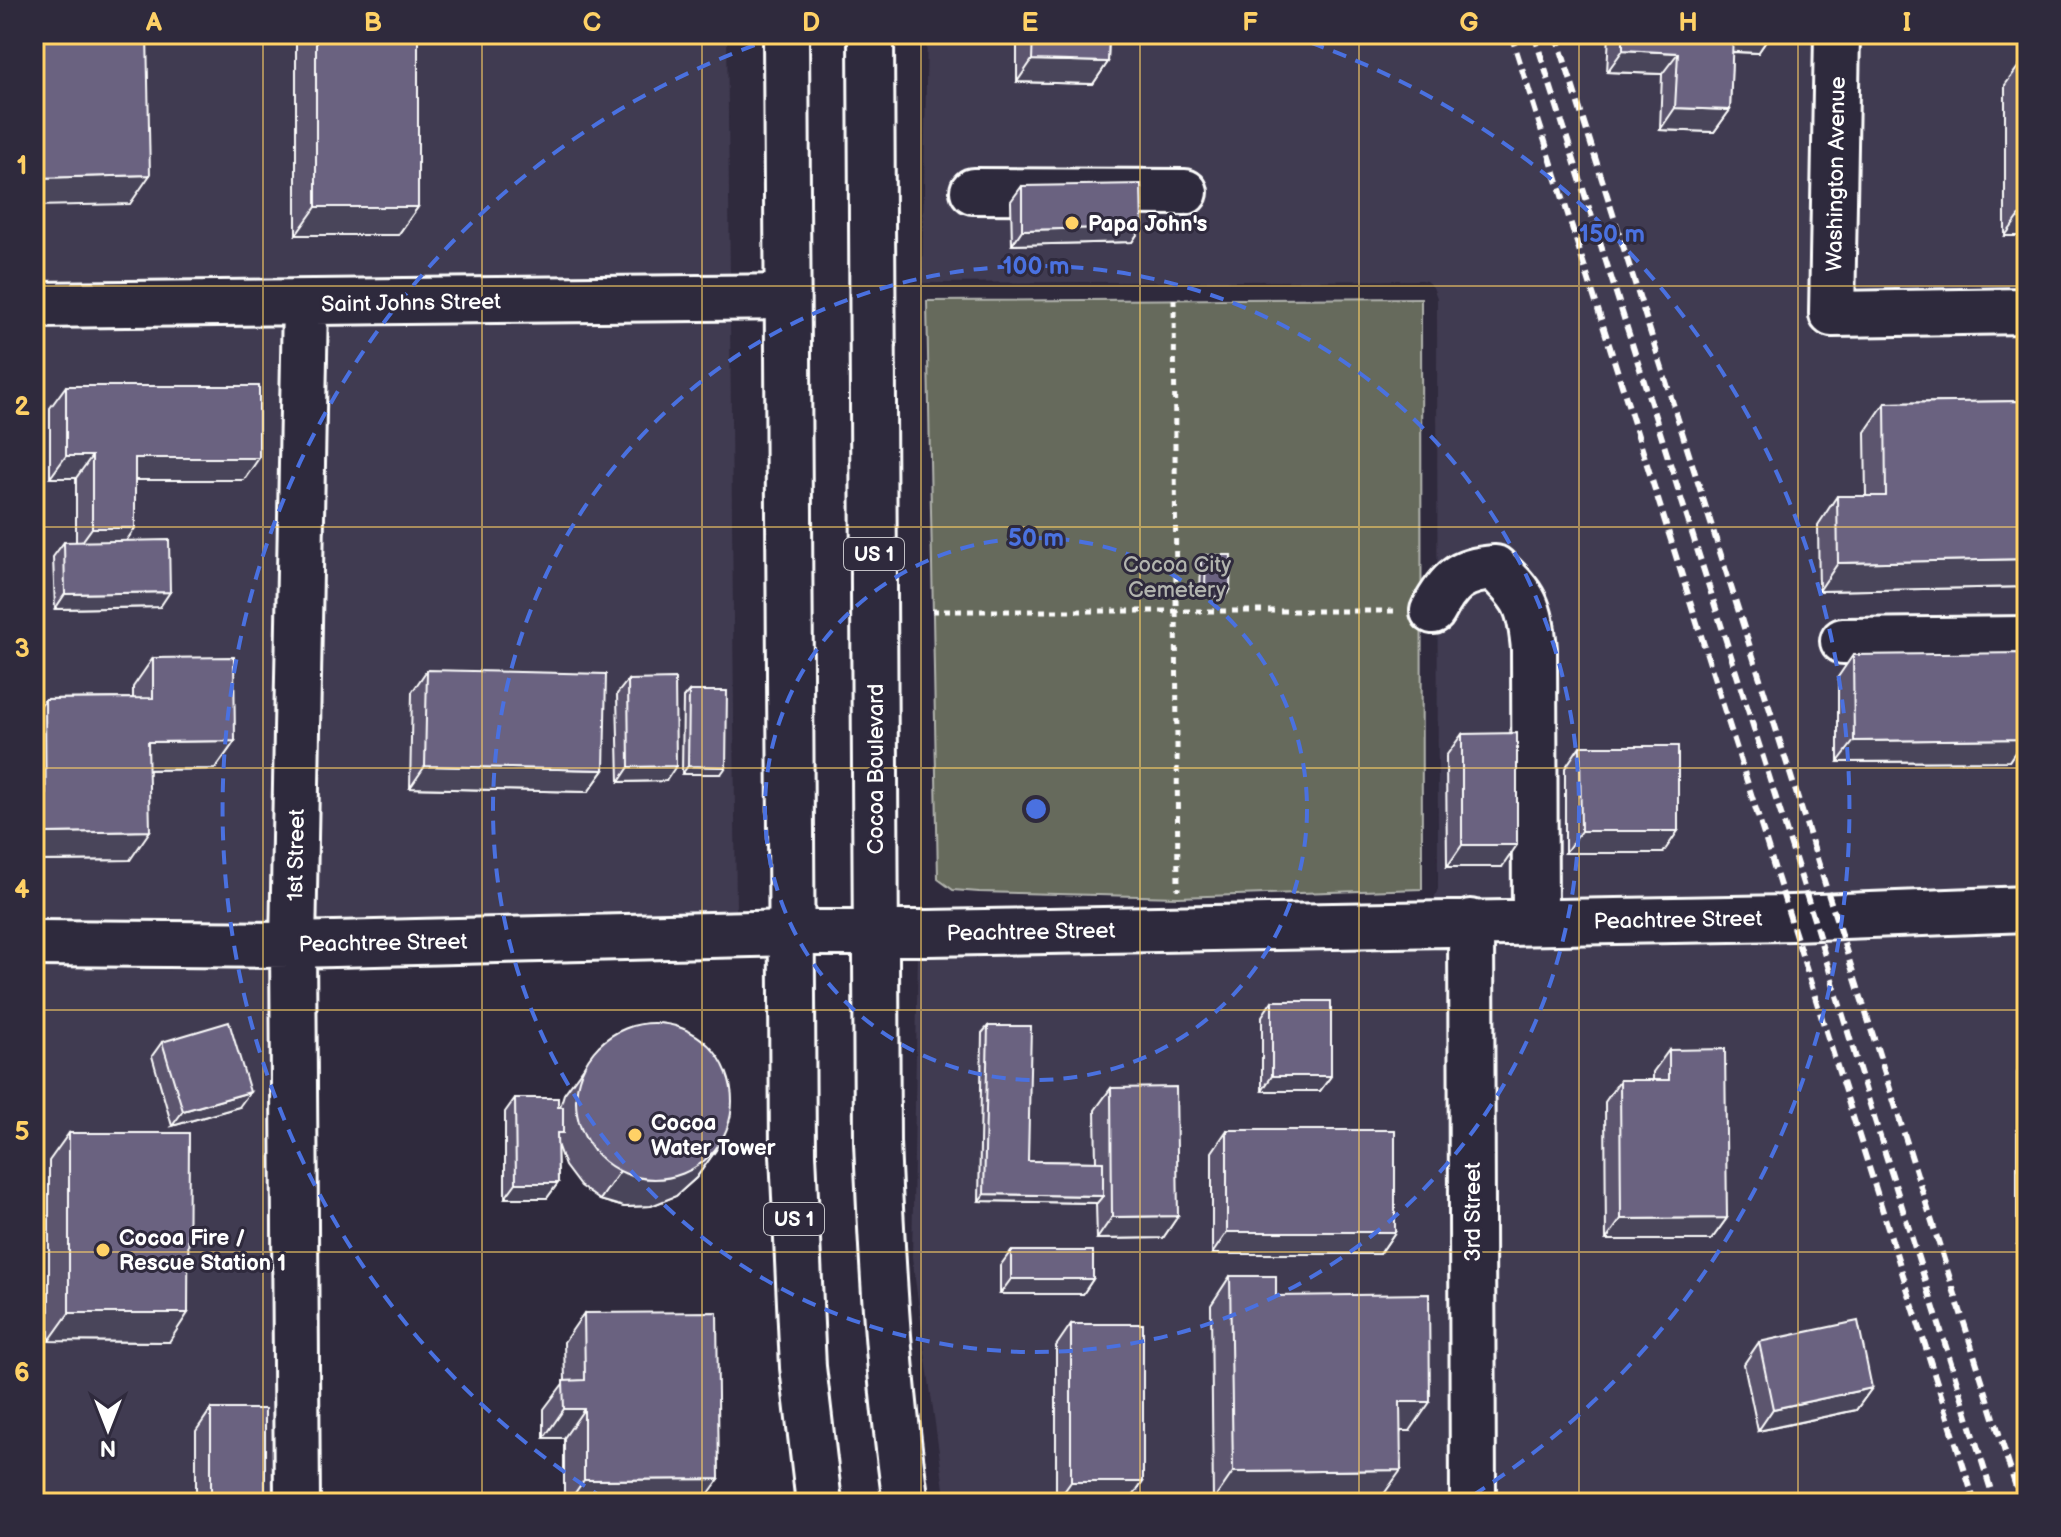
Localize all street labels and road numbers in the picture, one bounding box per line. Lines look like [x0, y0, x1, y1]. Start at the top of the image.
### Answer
street label: Washington Avenue [1821, 76, 1852, 272]
street label: Saint Johns Street [321, 288, 501, 319]
road number: US 1 [844, 538, 904, 570]
street label: Cocoa Boulevard [863, 684, 890, 854]
street label: 1st Street [282, 809, 311, 901]
street label: Peachtree Street [1594, 906, 1763, 935]
street label: Peachtree Street [947, 918, 1116, 947]
street label: Peachtree Street [299, 929, 468, 958]
street label: 3rd Street [1460, 1162, 1487, 1262]
road number: US 1 [764, 1203, 824, 1235]

